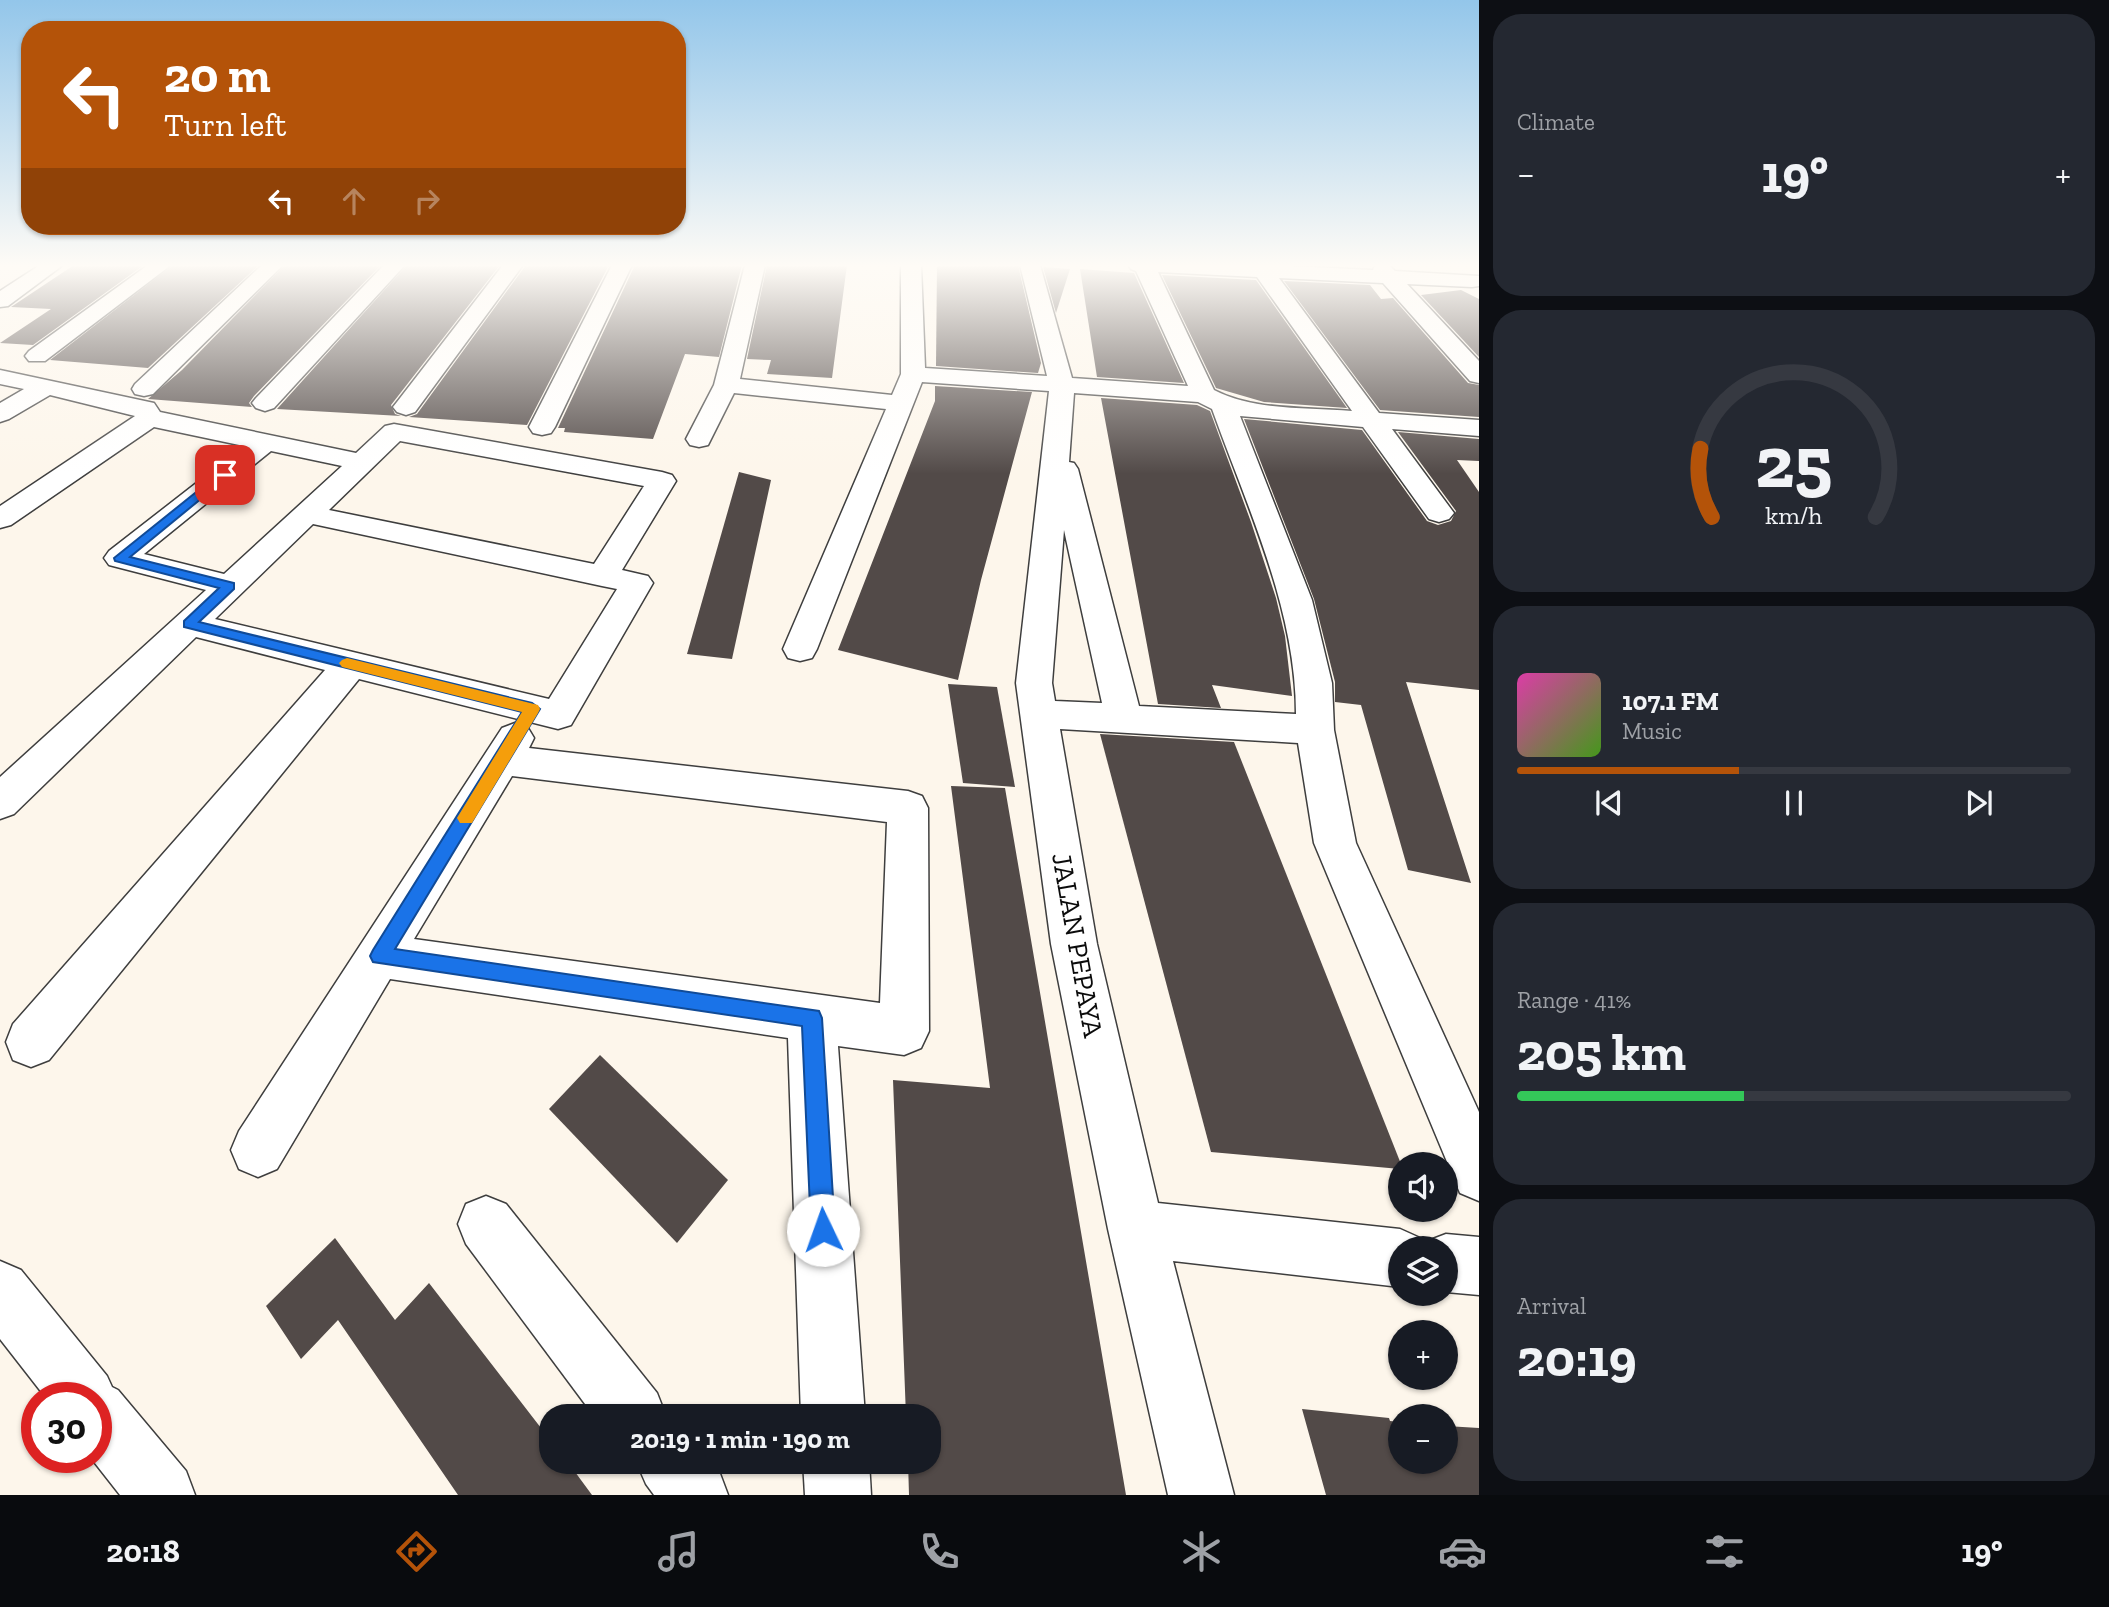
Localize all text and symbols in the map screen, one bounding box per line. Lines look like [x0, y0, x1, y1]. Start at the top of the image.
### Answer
text: 20 m [164, 46, 271, 105]
icon: left [49, 49, 140, 140]
text: Turn left [164, 106, 286, 144]
text: Climate [1517, 108, 1595, 136]
text: 19° [1761, 143, 1828, 205]
text: − [1517, 151, 1535, 197]
text: + [2055, 151, 2071, 197]
icon: left [262, 182, 300, 220]
icon: ahead [335, 182, 373, 220]
icon: right [408, 182, 446, 220]
text: 25 [1755, 419, 1833, 507]
pin [195, 445, 255, 505]
icon: arrive [206, 456, 244, 494]
text: km/h [1765, 500, 1823, 530]
text: 107.1 FM [1622, 685, 1719, 717]
text: Music [1622, 717, 1682, 745]
icon: previous [1590, 784, 1628, 822]
icon: pause [1775, 784, 1813, 822]
icon: next [1960, 784, 1998, 822]
street label: JALAN PEPAYA [1045, 850, 1110, 1041]
text: Range · 41% [1517, 986, 1631, 1014]
text: 205 km [1517, 1021, 1686, 1083]
map controls [1388, 1152, 1458, 1474]
button: sound [1388, 1152, 1458, 1222]
position arrow [786, 1193, 860, 1267]
button: layers [1388, 1236, 1458, 1306]
text: Arrival [1517, 1292, 1586, 1320]
button: + [1388, 1320, 1458, 1390]
text: 20:19 [1517, 1327, 1637, 1389]
speed limit sign: 30 [21, 1382, 112, 1473]
button: − [1388, 1404, 1458, 1474]
text: 20:19 · 1 min · 190 m [630, 1423, 850, 1455]
icon: directions [392, 1527, 441, 1576]
icon: music [654, 1527, 703, 1576]
icon: phone [915, 1527, 964, 1576]
icon: climate [1177, 1527, 1226, 1576]
icon: car [1438, 1527, 1487, 1576]
icon: filters [1700, 1527, 1749, 1576]
text: 20:18 [106, 1532, 180, 1570]
text: 19° [1961, 1532, 2003, 1570]

